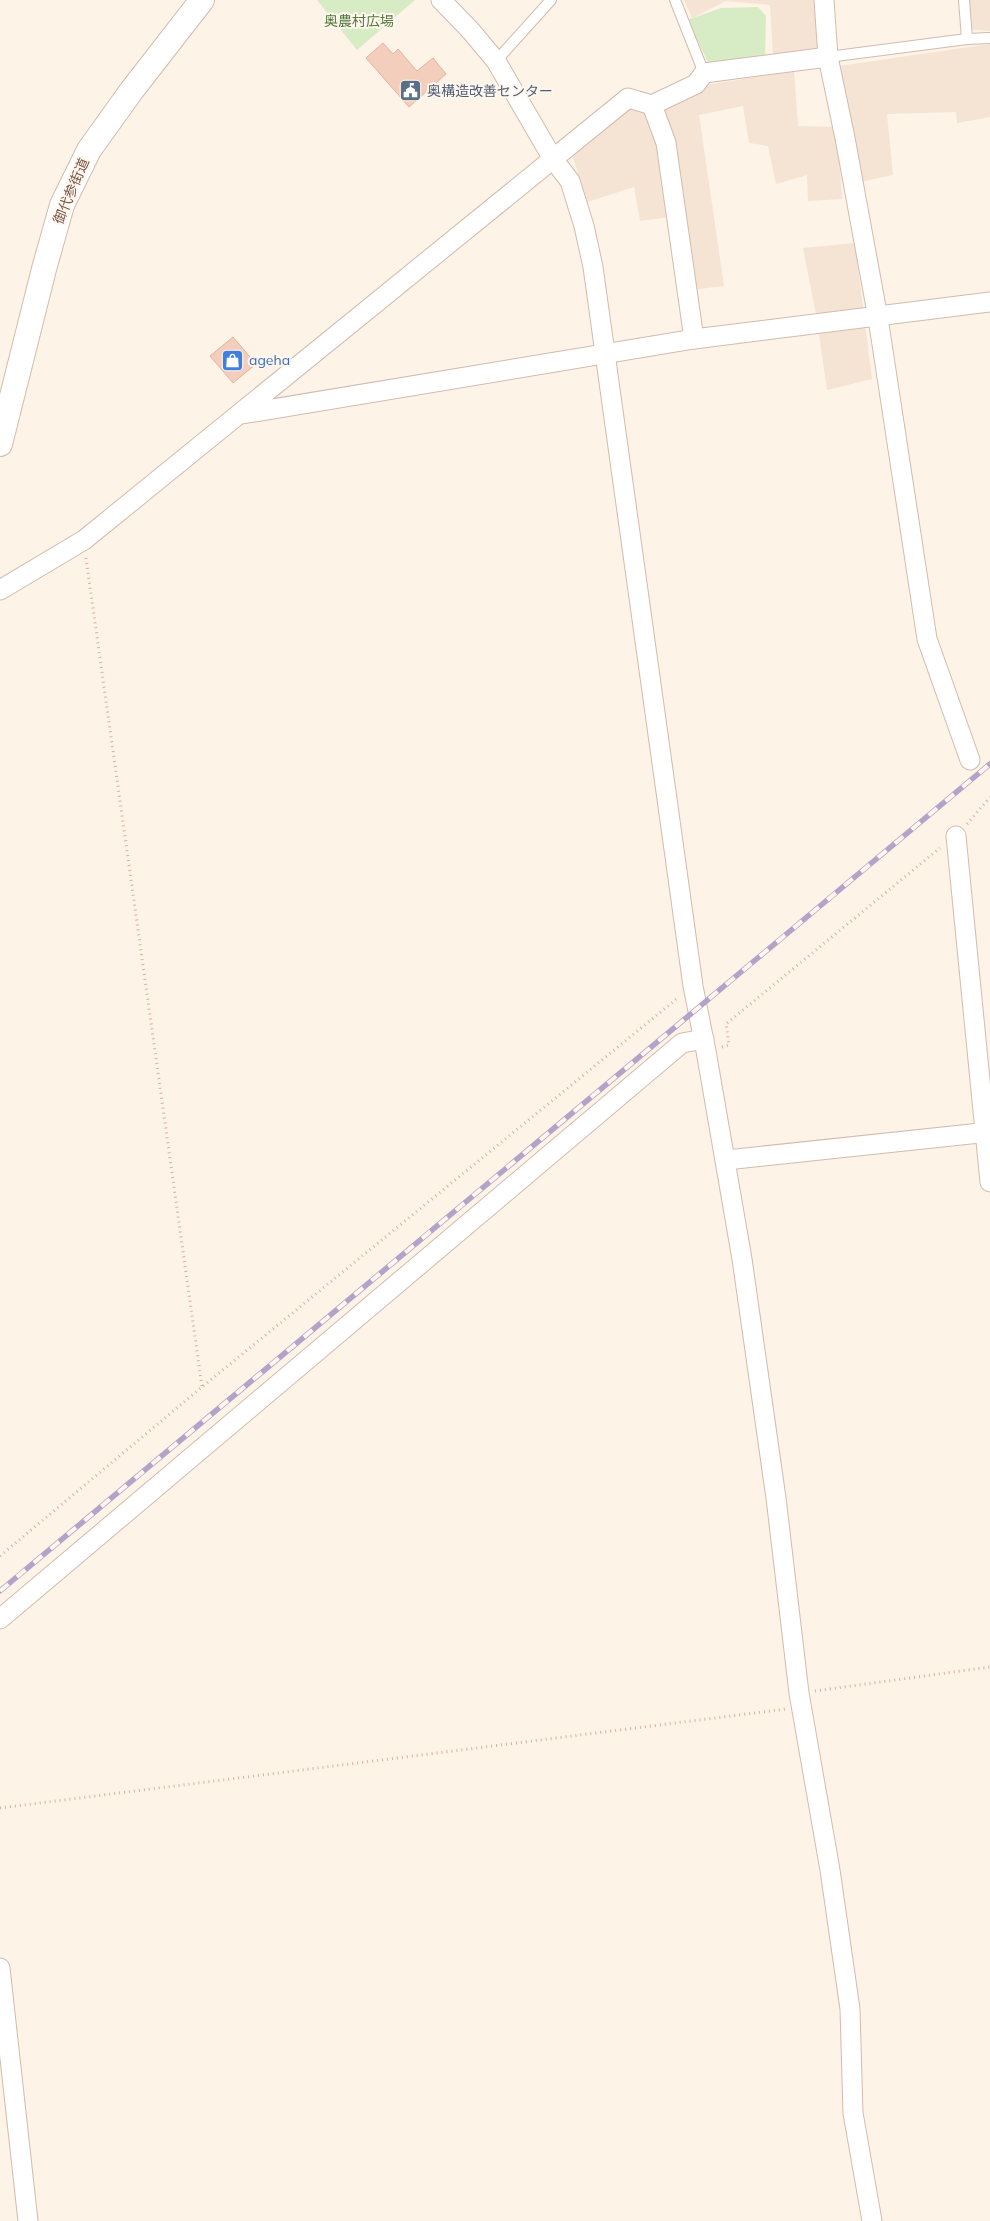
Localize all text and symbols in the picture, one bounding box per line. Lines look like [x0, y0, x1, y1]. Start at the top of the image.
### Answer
park label: 奥農村広場 [324, 12, 394, 30]
public building icon: 奥構造改善センター [399, 79, 423, 103]
place label: 奥構造改善センター [427, 82, 553, 100]
street label: 御代参街道 [49, 155, 93, 227]
shop icon: ageha [221, 348, 245, 372]
place label: ageha [249, 351, 290, 369]

